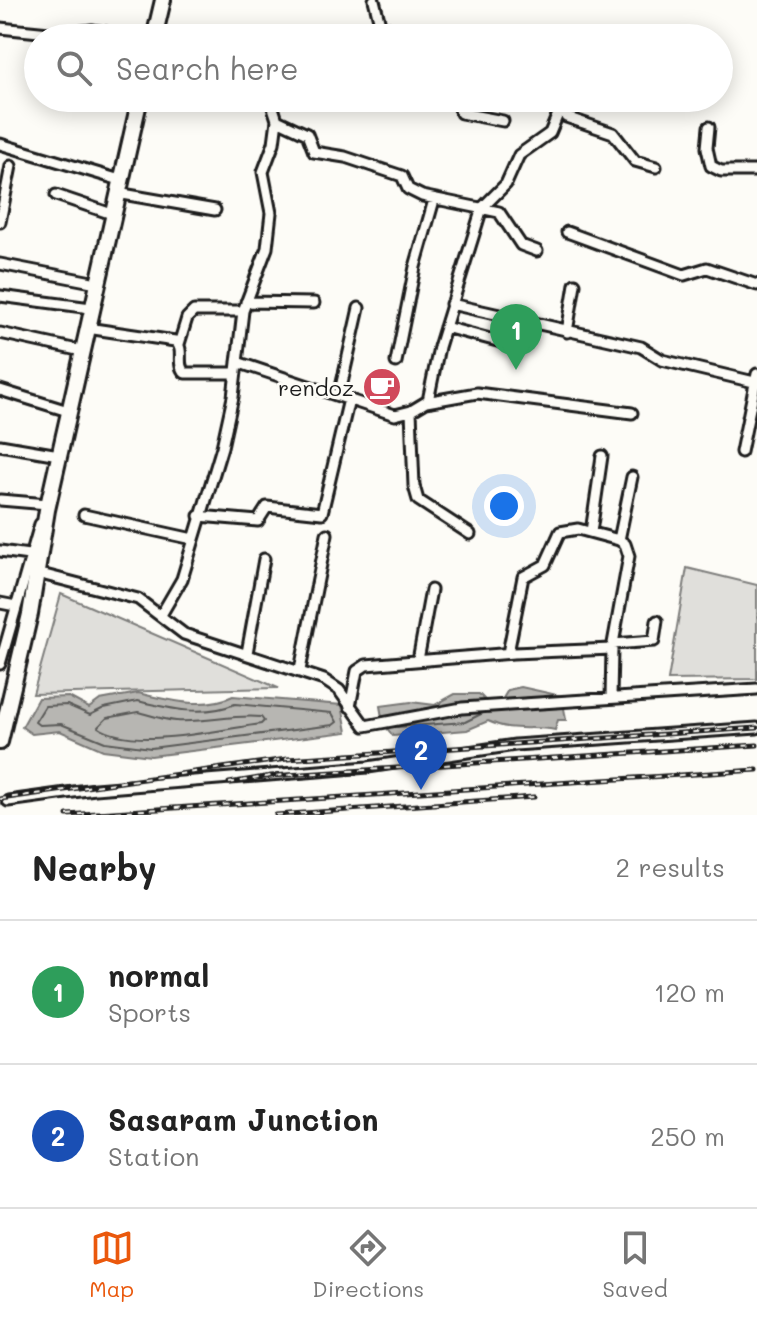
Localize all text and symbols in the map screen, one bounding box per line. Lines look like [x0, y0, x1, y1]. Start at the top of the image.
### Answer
search box [24, 24, 733, 112]
icon: search [52, 46, 96, 90]
text: Search here [116, 48, 299, 88]
pin: 1 [490, 304, 542, 370]
cafe icon: rendoz [361, 366, 403, 408]
place label: rendoz [278, 373, 354, 402]
your location [484, 486, 524, 526]
pin: 2 [395, 724, 447, 790]
text: Nearby [32, 845, 157, 890]
text: 2 results [616, 850, 725, 884]
text: normal [108, 955, 209, 995]
text: 1 [52, 975, 64, 1009]
text: 120 m [654, 975, 725, 1009]
text: Sports [108, 995, 191, 1029]
text: Sasaram Junction [108, 1099, 378, 1139]
text: 2 [51, 1119, 65, 1153]
text: 250 m [650, 1119, 725, 1153]
text: Station [108, 1139, 200, 1173]
tab: Map [89, 1226, 134, 1303]
tab: Directions [312, 1226, 424, 1303]
tab: Saved [603, 1226, 668, 1303]

